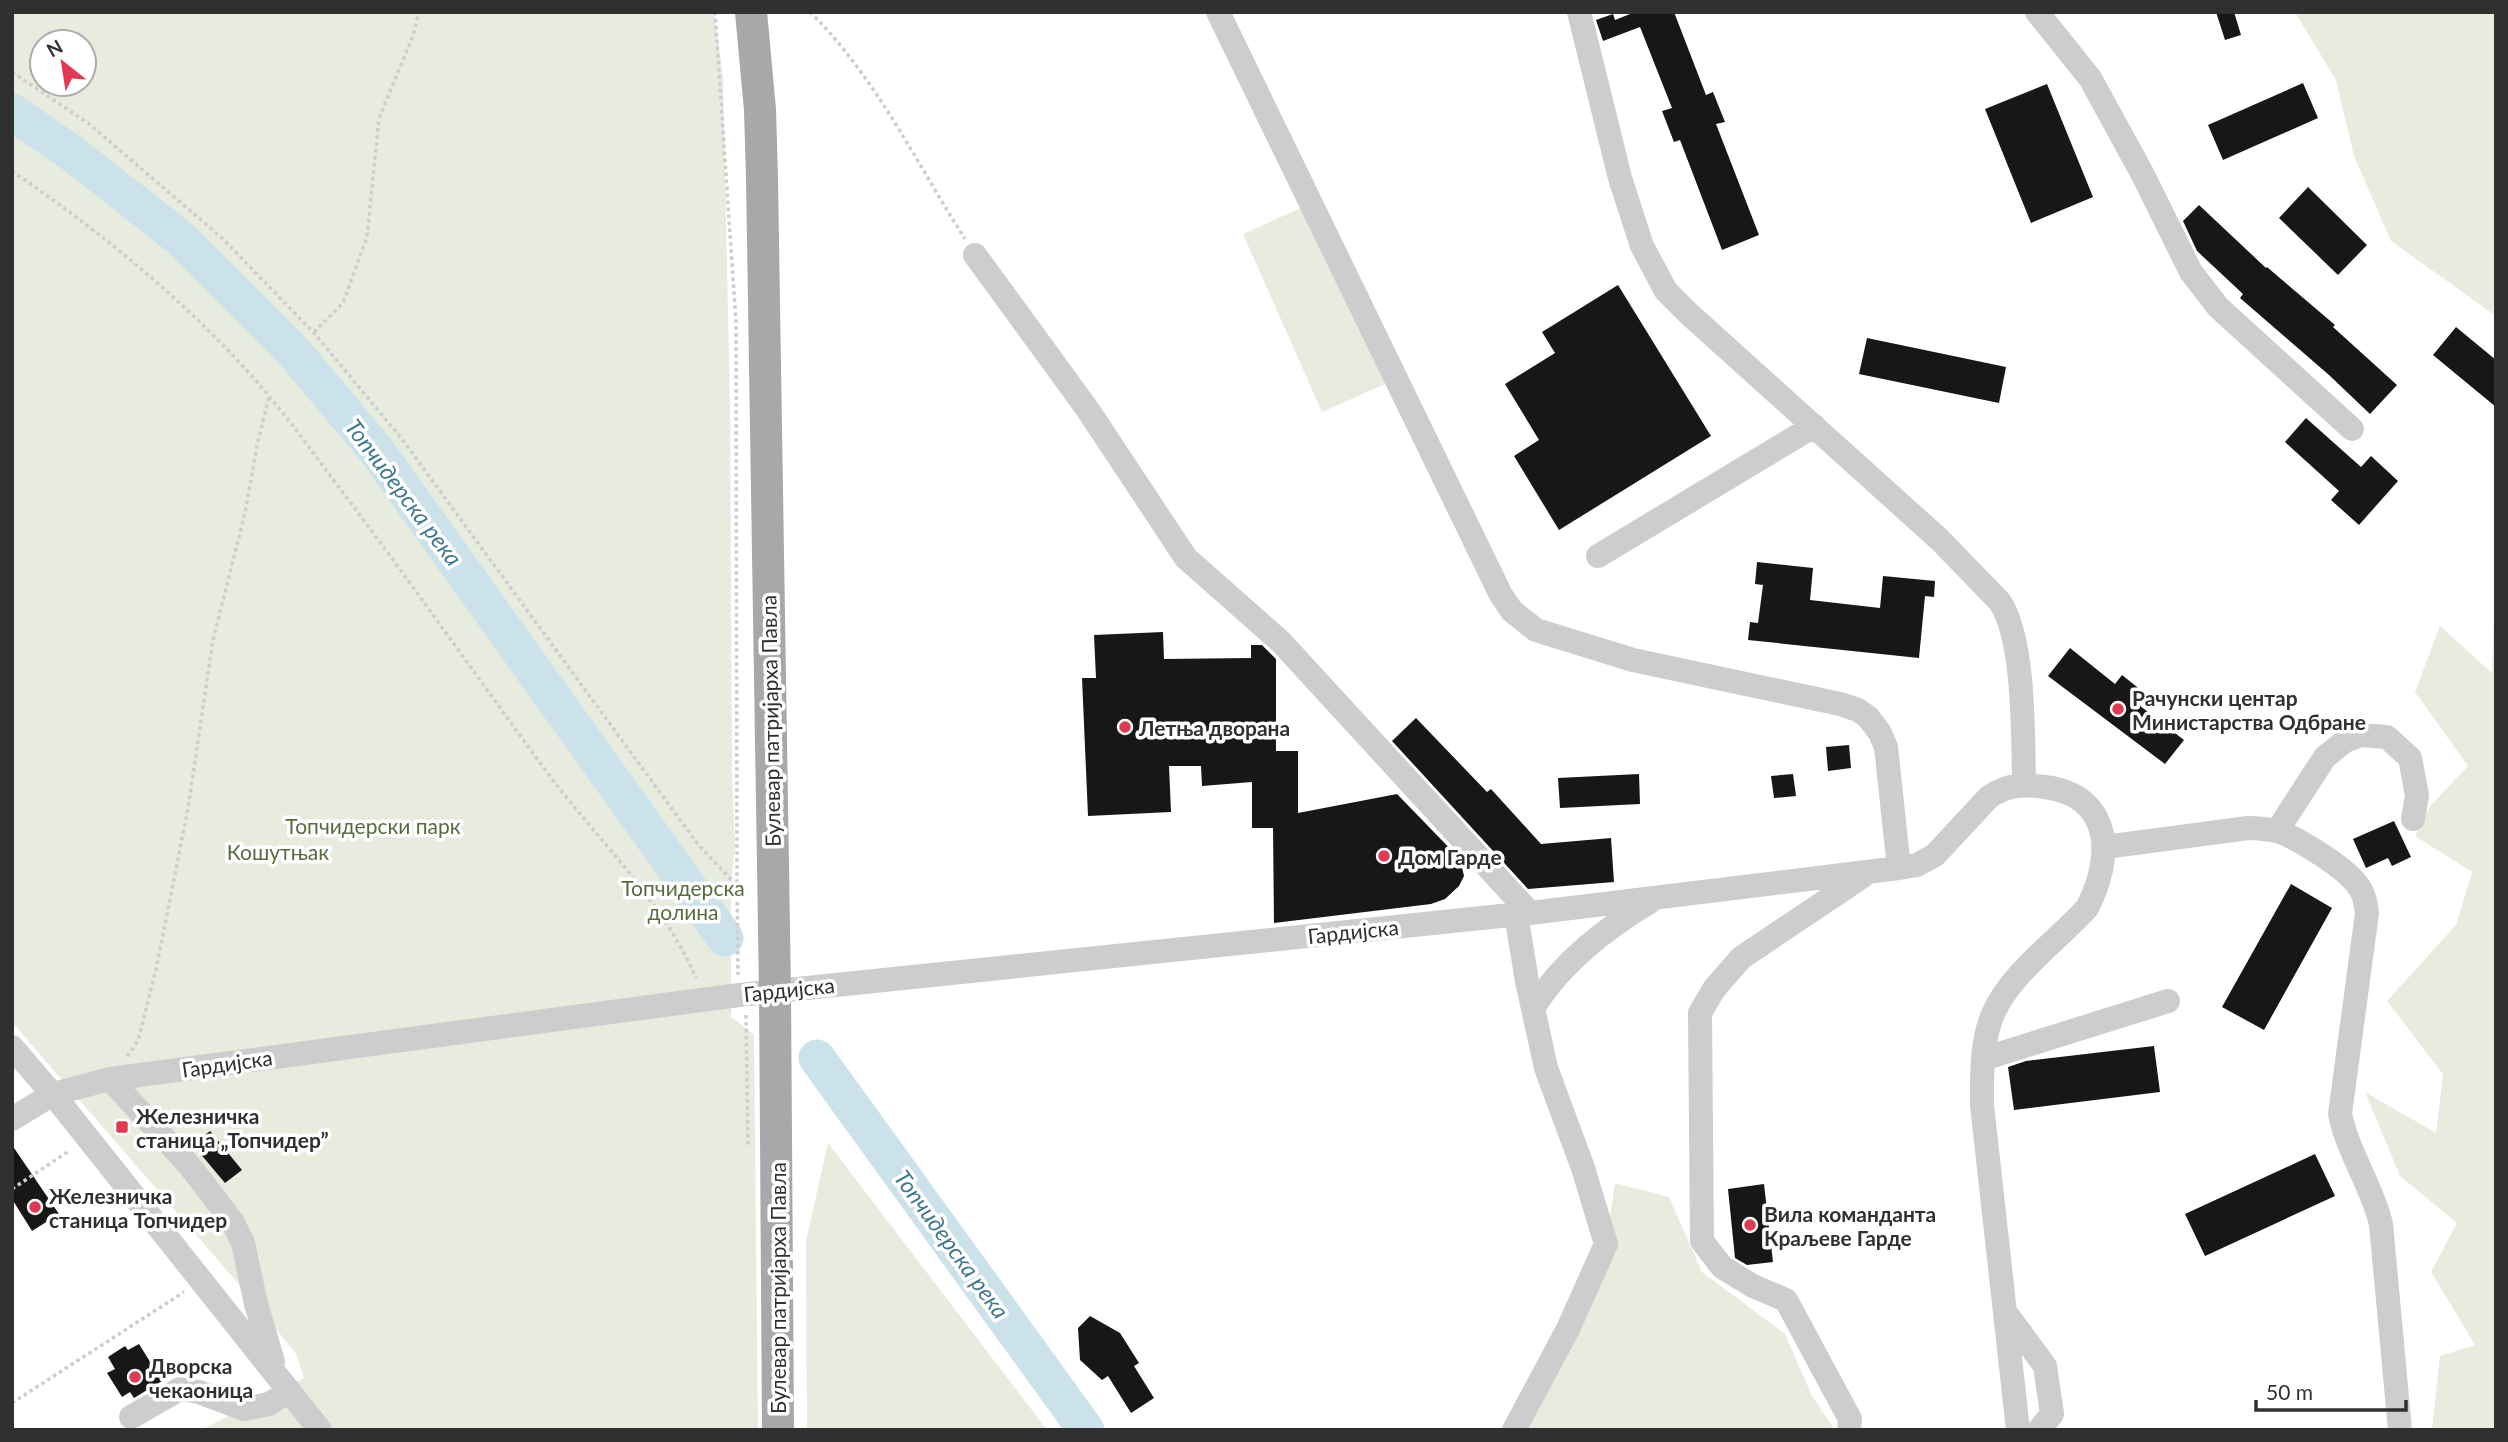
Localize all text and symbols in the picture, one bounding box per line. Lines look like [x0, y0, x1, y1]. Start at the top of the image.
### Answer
north arrow [28, 28, 98, 98]
text: N [42, 34, 66, 61]
water label: Топчидерска река [340, 413, 468, 571]
street label: Булевар патријарха Павла [755, 595, 785, 847]
place label: Рачунски центар Министарства Одбране [2132, 685, 2366, 734]
marker: Рачунски центар Министарства Одбране [2110, 701, 2126, 717]
place label: Летња дворана [1138, 715, 1290, 740]
marker: Летња дворана [1117, 719, 1133, 735]
park label: Топчидерски парк [285, 813, 461, 838]
park label: Кошутњак [227, 839, 329, 864]
place label: Дом Гарде [1398, 844, 1502, 869]
marker: Дом Гарде [1376, 848, 1392, 864]
park label: Топчидерска долина [621, 875, 745, 924]
street label: Гардијска [1306, 914, 1400, 948]
street label: Гардијска [742, 972, 836, 1006]
street label: Гардијска [180, 1044, 274, 1082]
place label: Железничка станица „Топчидер” [136, 1103, 329, 1152]
marker: Железничка станица „Топчидер” [114, 1119, 130, 1135]
street label: Булевар патријарха Павла [765, 1162, 790, 1414]
water label: Топчидерска река [889, 1164, 1015, 1324]
place label: Железничка станица Топчидер [49, 1183, 227, 1232]
marker: Железничка станица Топчидер [27, 1199, 43, 1215]
place label: Вила команданта Краљеве Гарде [1764, 1201, 1936, 1250]
marker: Вила команданта Краљеве Гарде [1742, 1217, 1758, 1233]
place label: Дворска чекаоница [149, 1353, 253, 1402]
scale bar [2256, 1368, 2406, 1412]
marker: Дворска чекаоница [127, 1369, 143, 1385]
text: 50 m [2266, 1379, 2313, 1404]

